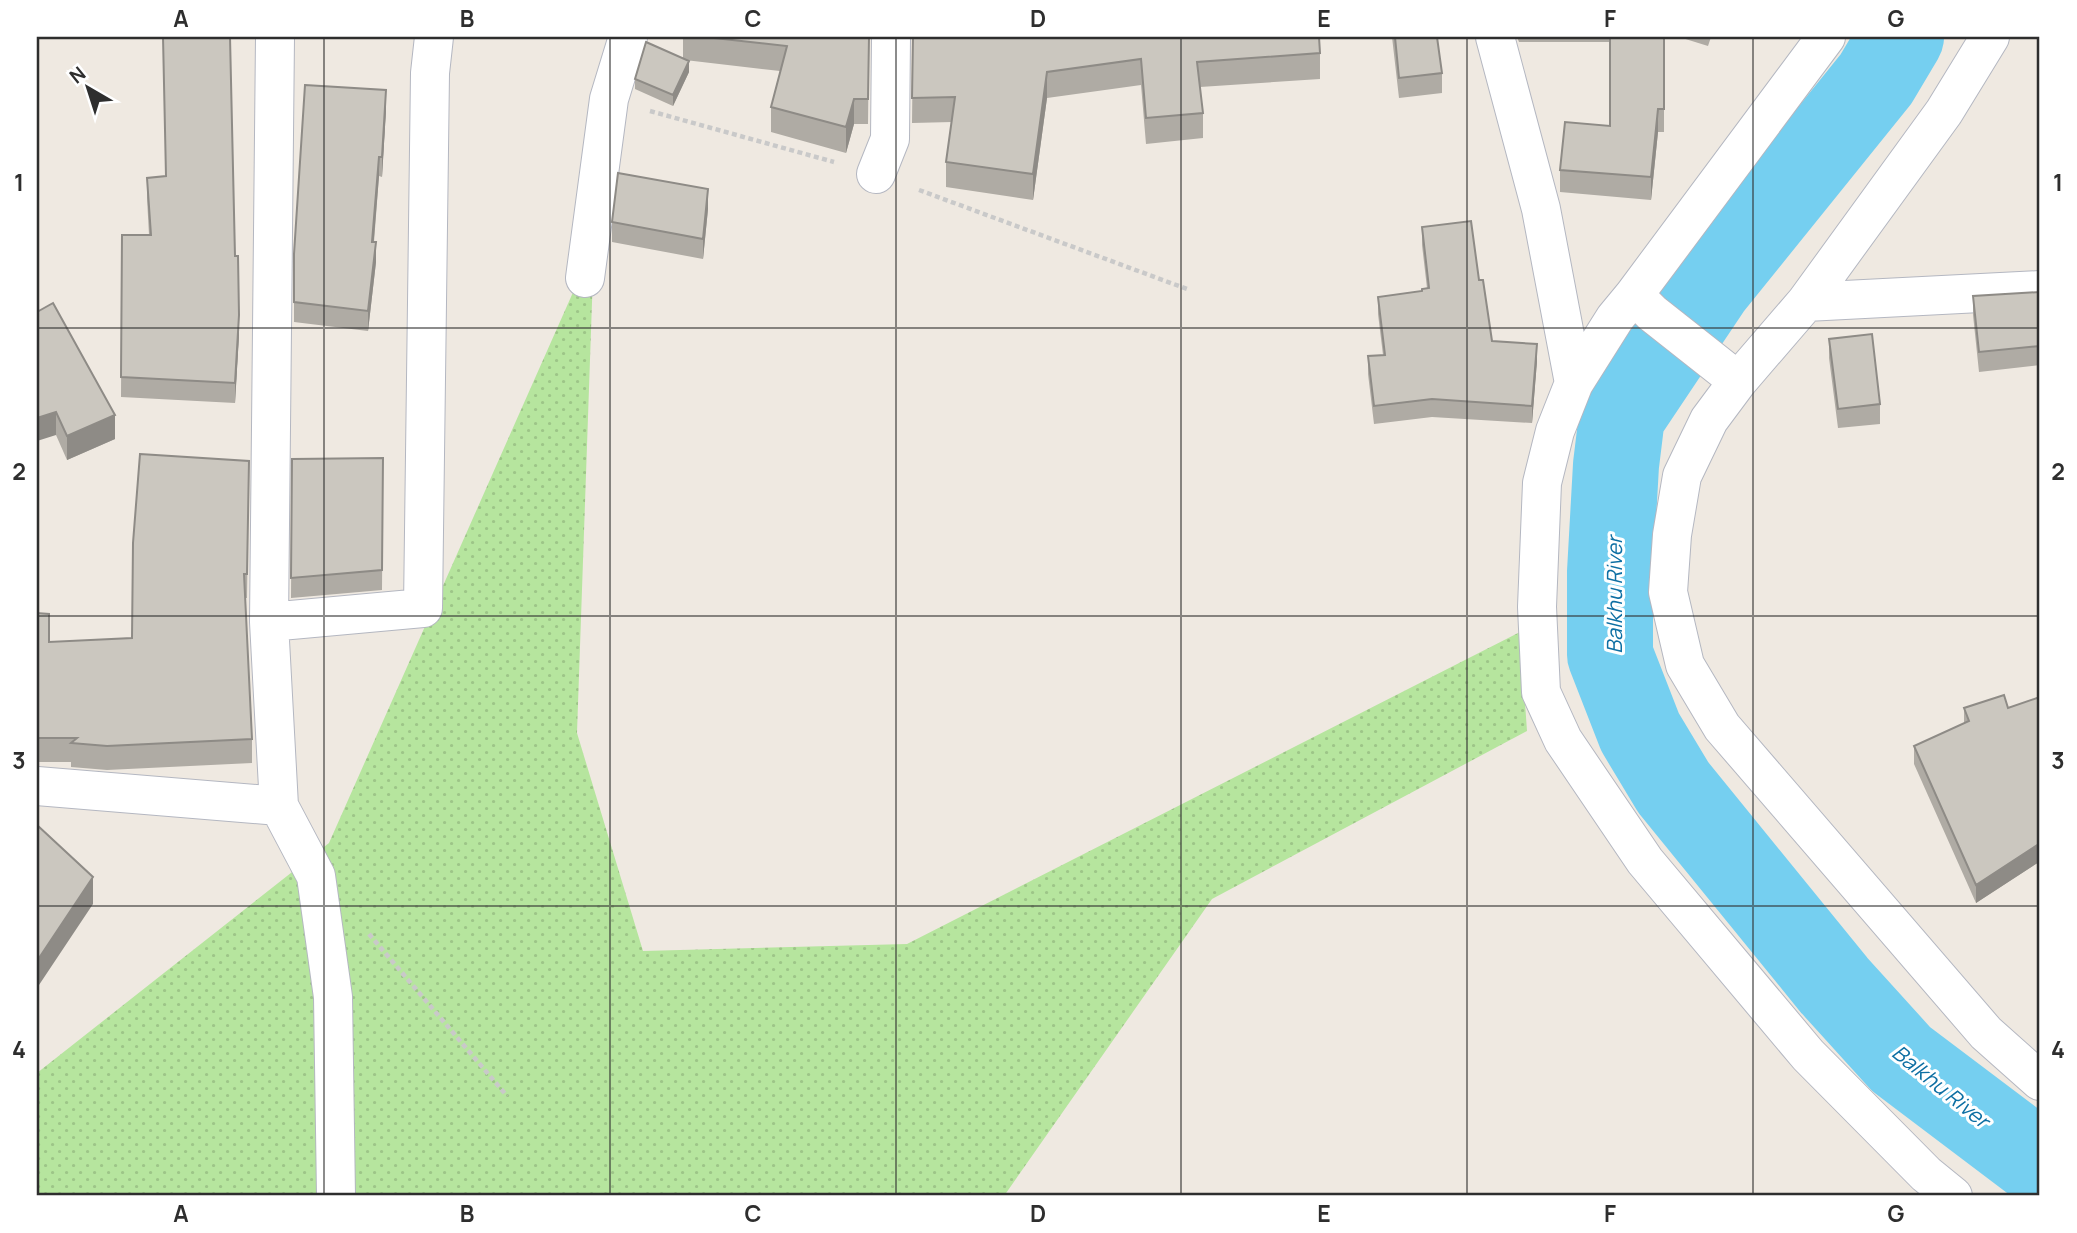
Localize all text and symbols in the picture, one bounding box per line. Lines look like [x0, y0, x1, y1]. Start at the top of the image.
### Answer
text: A [173, 2, 189, 34]
text: B [460, 2, 474, 34]
text: C [745, 2, 762, 34]
text: D [1030, 2, 1046, 34]
text: E [1317, 2, 1331, 34]
text: F [1604, 2, 1616, 34]
text: G [1888, 2, 1905, 34]
north arrow [52, 52, 122, 122]
text: N [64, 60, 91, 89]
text: 1 [14, 166, 24, 198]
text: 1 [2053, 166, 2063, 198]
text: 2 [12, 455, 26, 487]
text: 2 [2051, 455, 2065, 487]
water label: Balkhu River [1600, 534, 1628, 654]
text: 3 [12, 744, 26, 776]
text: 3 [2051, 744, 2065, 776]
text: 4 [12, 1033, 26, 1065]
text: 4 [2051, 1033, 2065, 1065]
water label: Balkhu River [1887, 1038, 1997, 1135]
text: A [173, 1197, 189, 1229]
text: B [460, 1197, 474, 1229]
text: C [745, 1197, 762, 1229]
text: D [1030, 1197, 1046, 1229]
text: E [1317, 1197, 1331, 1229]
text: F [1604, 1197, 1616, 1229]
text: G [1888, 1197, 1905, 1229]

